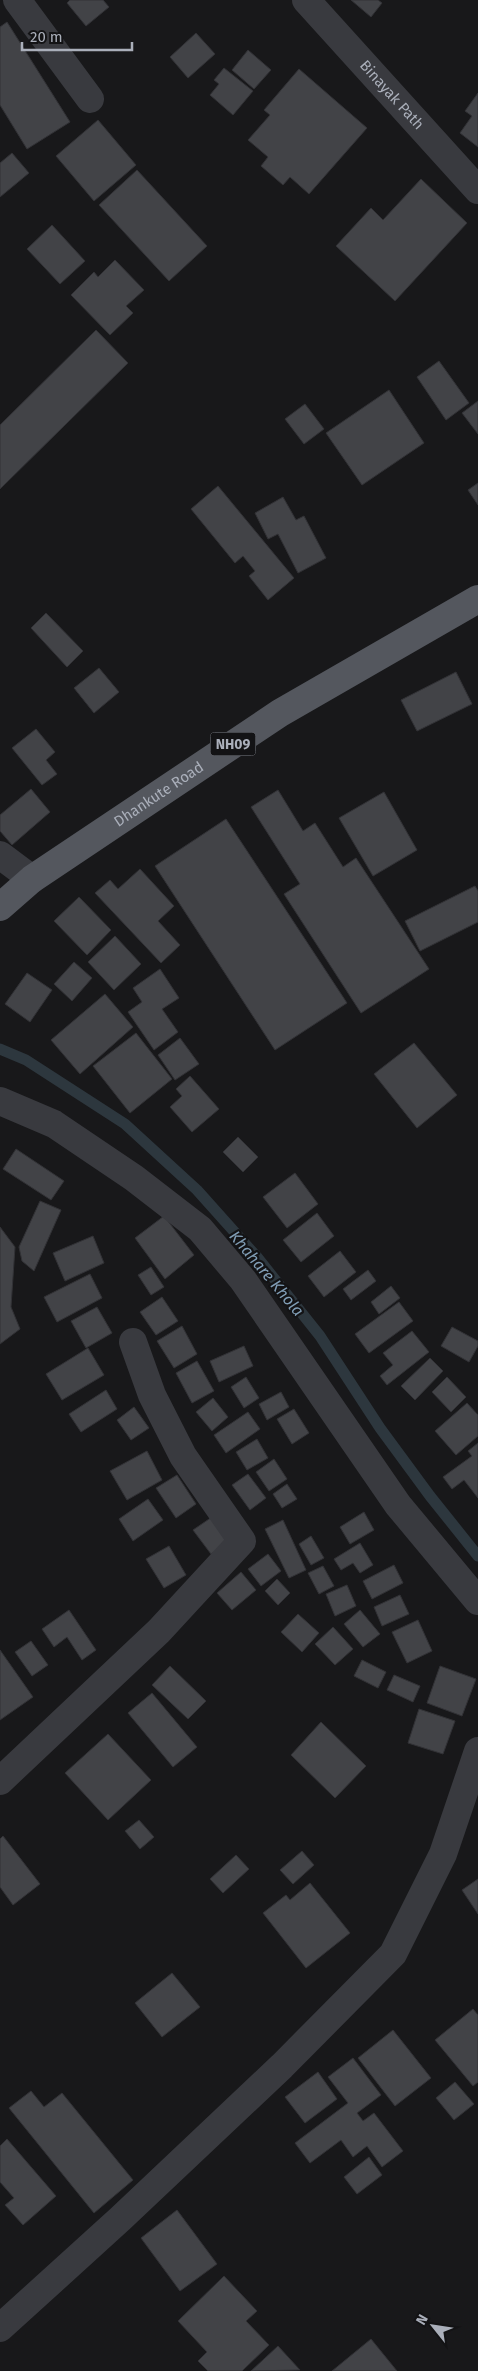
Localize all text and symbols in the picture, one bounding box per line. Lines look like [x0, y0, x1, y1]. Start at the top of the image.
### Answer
scale bar [22, 20, 132, 52]
text: 20 m [30, 28, 63, 46]
street label: Binayak Path [356, 56, 428, 133]
road number: NH09 [210, 732, 256, 756]
street label: Dhankute Road [111, 758, 207, 831]
water label: Khahare Khola [225, 1227, 308, 1320]
north arrow [408, 2301, 458, 2351]
text: N [412, 2311, 432, 2328]

